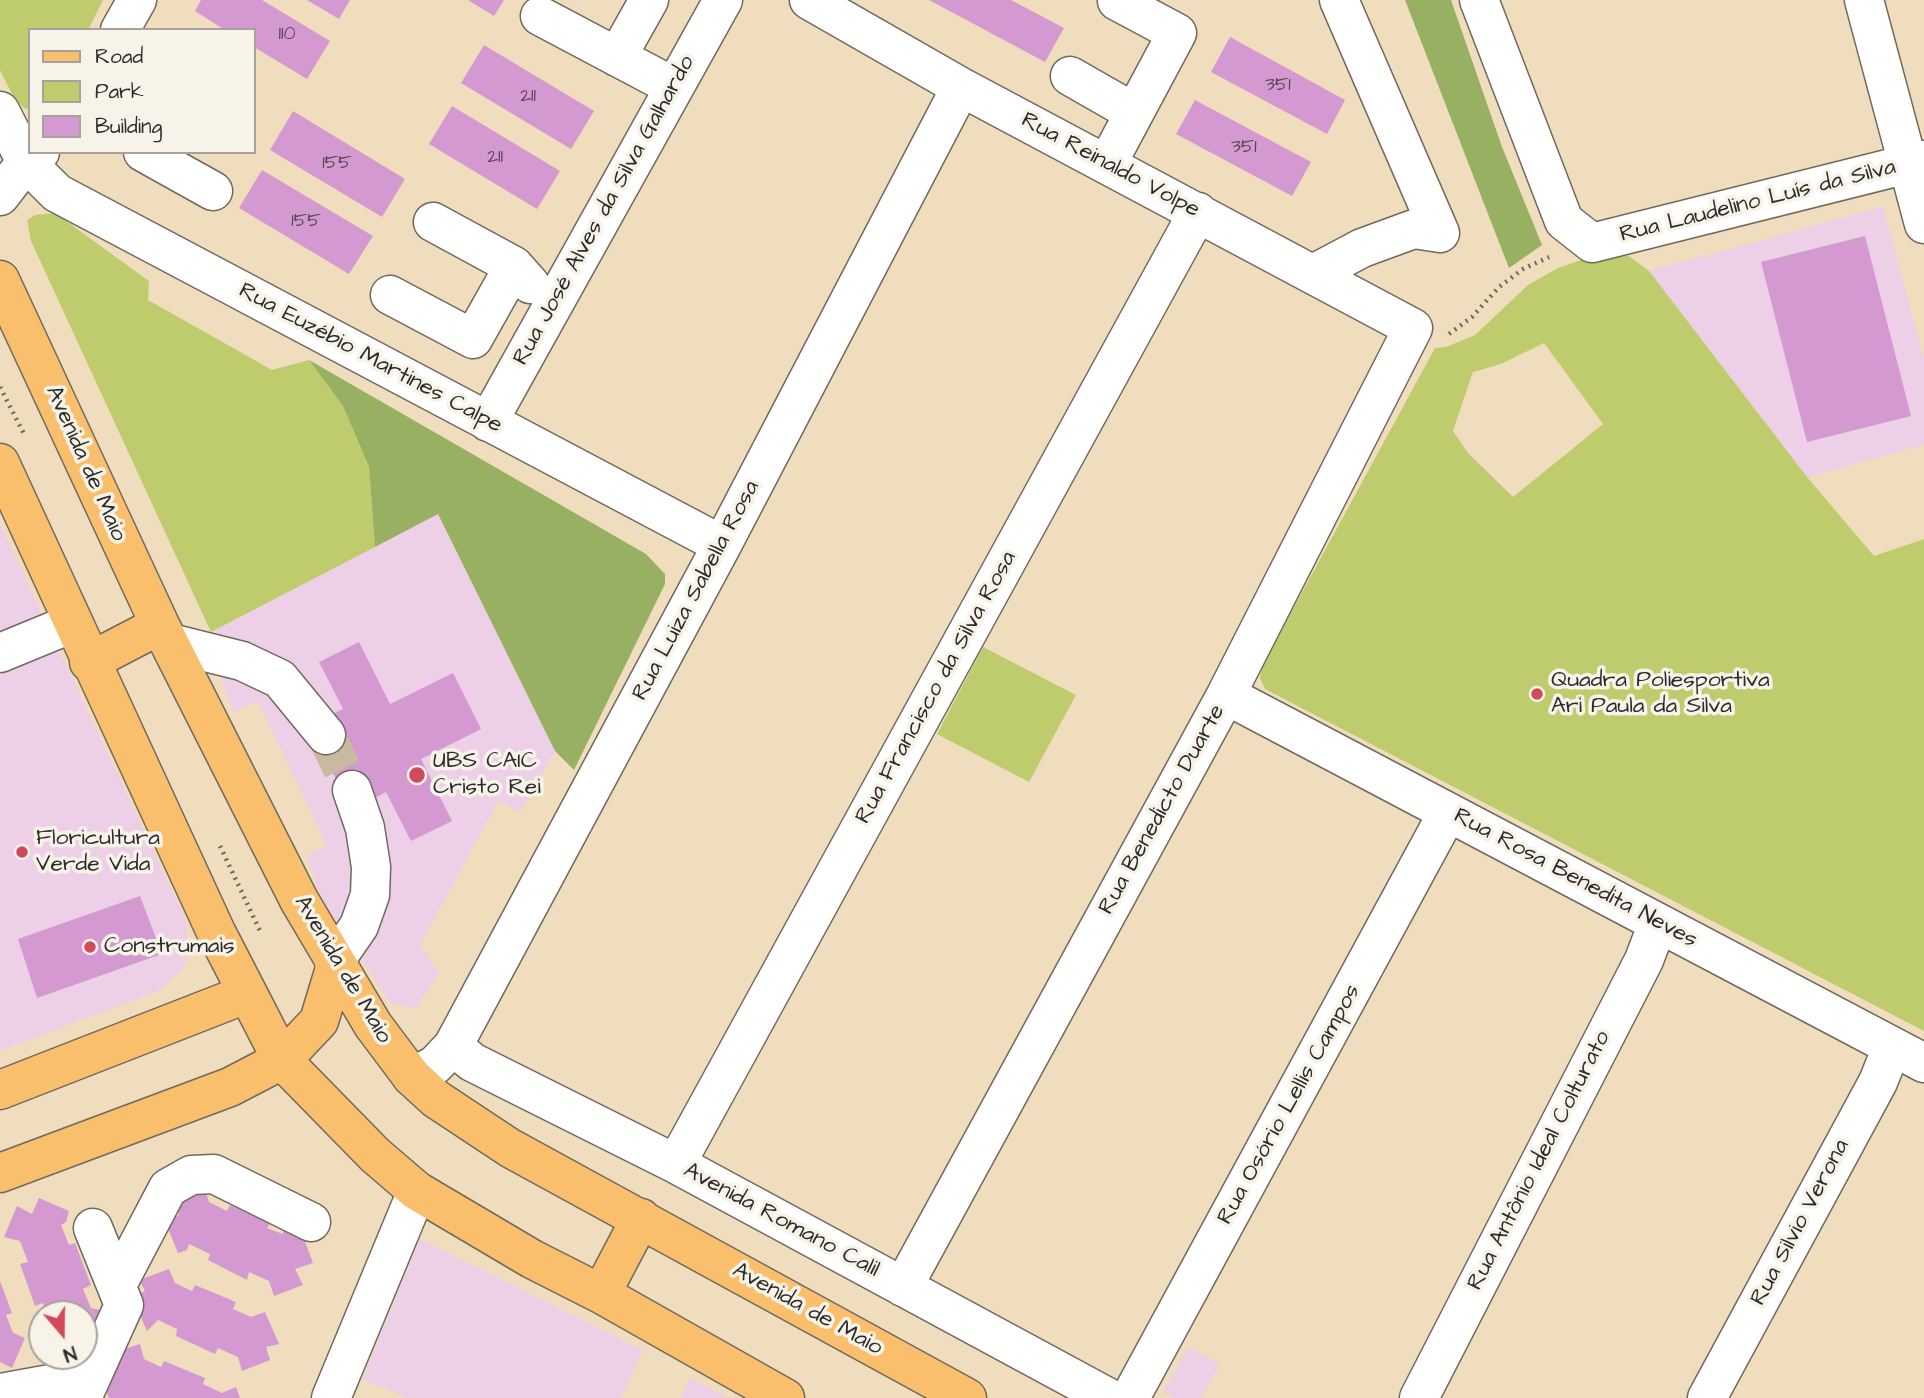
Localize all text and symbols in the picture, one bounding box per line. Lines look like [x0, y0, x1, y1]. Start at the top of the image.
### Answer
house number: 110 [279, 24, 295, 46]
legend [28, 28, 256, 154]
text: Road [95, 42, 143, 71]
street label: Rua José Alves da Silva Galhardo [508, 51, 702, 371]
house number: 351 [1265, 75, 1291, 97]
text: Park [95, 77, 144, 106]
house number: 211 [520, 86, 536, 108]
street label: Rua Reinaldo Volpe [1016, 107, 1204, 225]
text: Building [95, 112, 162, 141]
house number: 351 [1231, 137, 1257, 159]
house number: 211 [487, 147, 503, 169]
house number: 155 [322, 153, 352, 175]
street label: Rua Laudelino Luís da Silva [1617, 154, 1899, 250]
house number: 155 [291, 211, 321, 233]
street label: Rua Euzébio Martines Calpe [234, 278, 506, 440]
street label: Avenida de Maio [38, 382, 132, 546]
street label: Rua Luiza Sabella Rosa [627, 476, 767, 706]
street label: Rua Francisco da Silva Rosa [850, 547, 1024, 829]
place label: Quadra Poliesportiva Ari Paula da Silva [1551, 667, 1770, 721]
marker: Quadra Poliesportiva Ari Paula da Silva [1529, 686, 1545, 702]
street label: Rua Benedicto Duarte [1094, 700, 1232, 920]
place label: UBS CAIC Cristo Rei [433, 748, 541, 802]
marker: UBS CAIC Cristo Rei [407, 765, 427, 785]
street label: Rua Rosa Benedita Neves [1449, 803, 1701, 955]
place label: Floricultura Verde Vida [36, 825, 160, 879]
marker: Floricultura Verde Vida [14, 844, 30, 860]
street label: Avenida de Maio [287, 891, 397, 1049]
place label: Construmais [104, 933, 235, 961]
marker: Construmais [82, 939, 98, 955]
street label: Rua Osório Lellis Campos [1212, 980, 1368, 1230]
street label: Rua Antônio Ideal Colturato [1462, 1027, 1618, 1295]
street label: Rua Silvio Verona [1746, 1135, 1856, 1311]
street label: Avenida Romano Calil [678, 1158, 884, 1284]
street label: Avenida de Maio [727, 1257, 887, 1363]
north arrow [28, 1300, 98, 1370]
text: N [59, 1339, 80, 1368]

